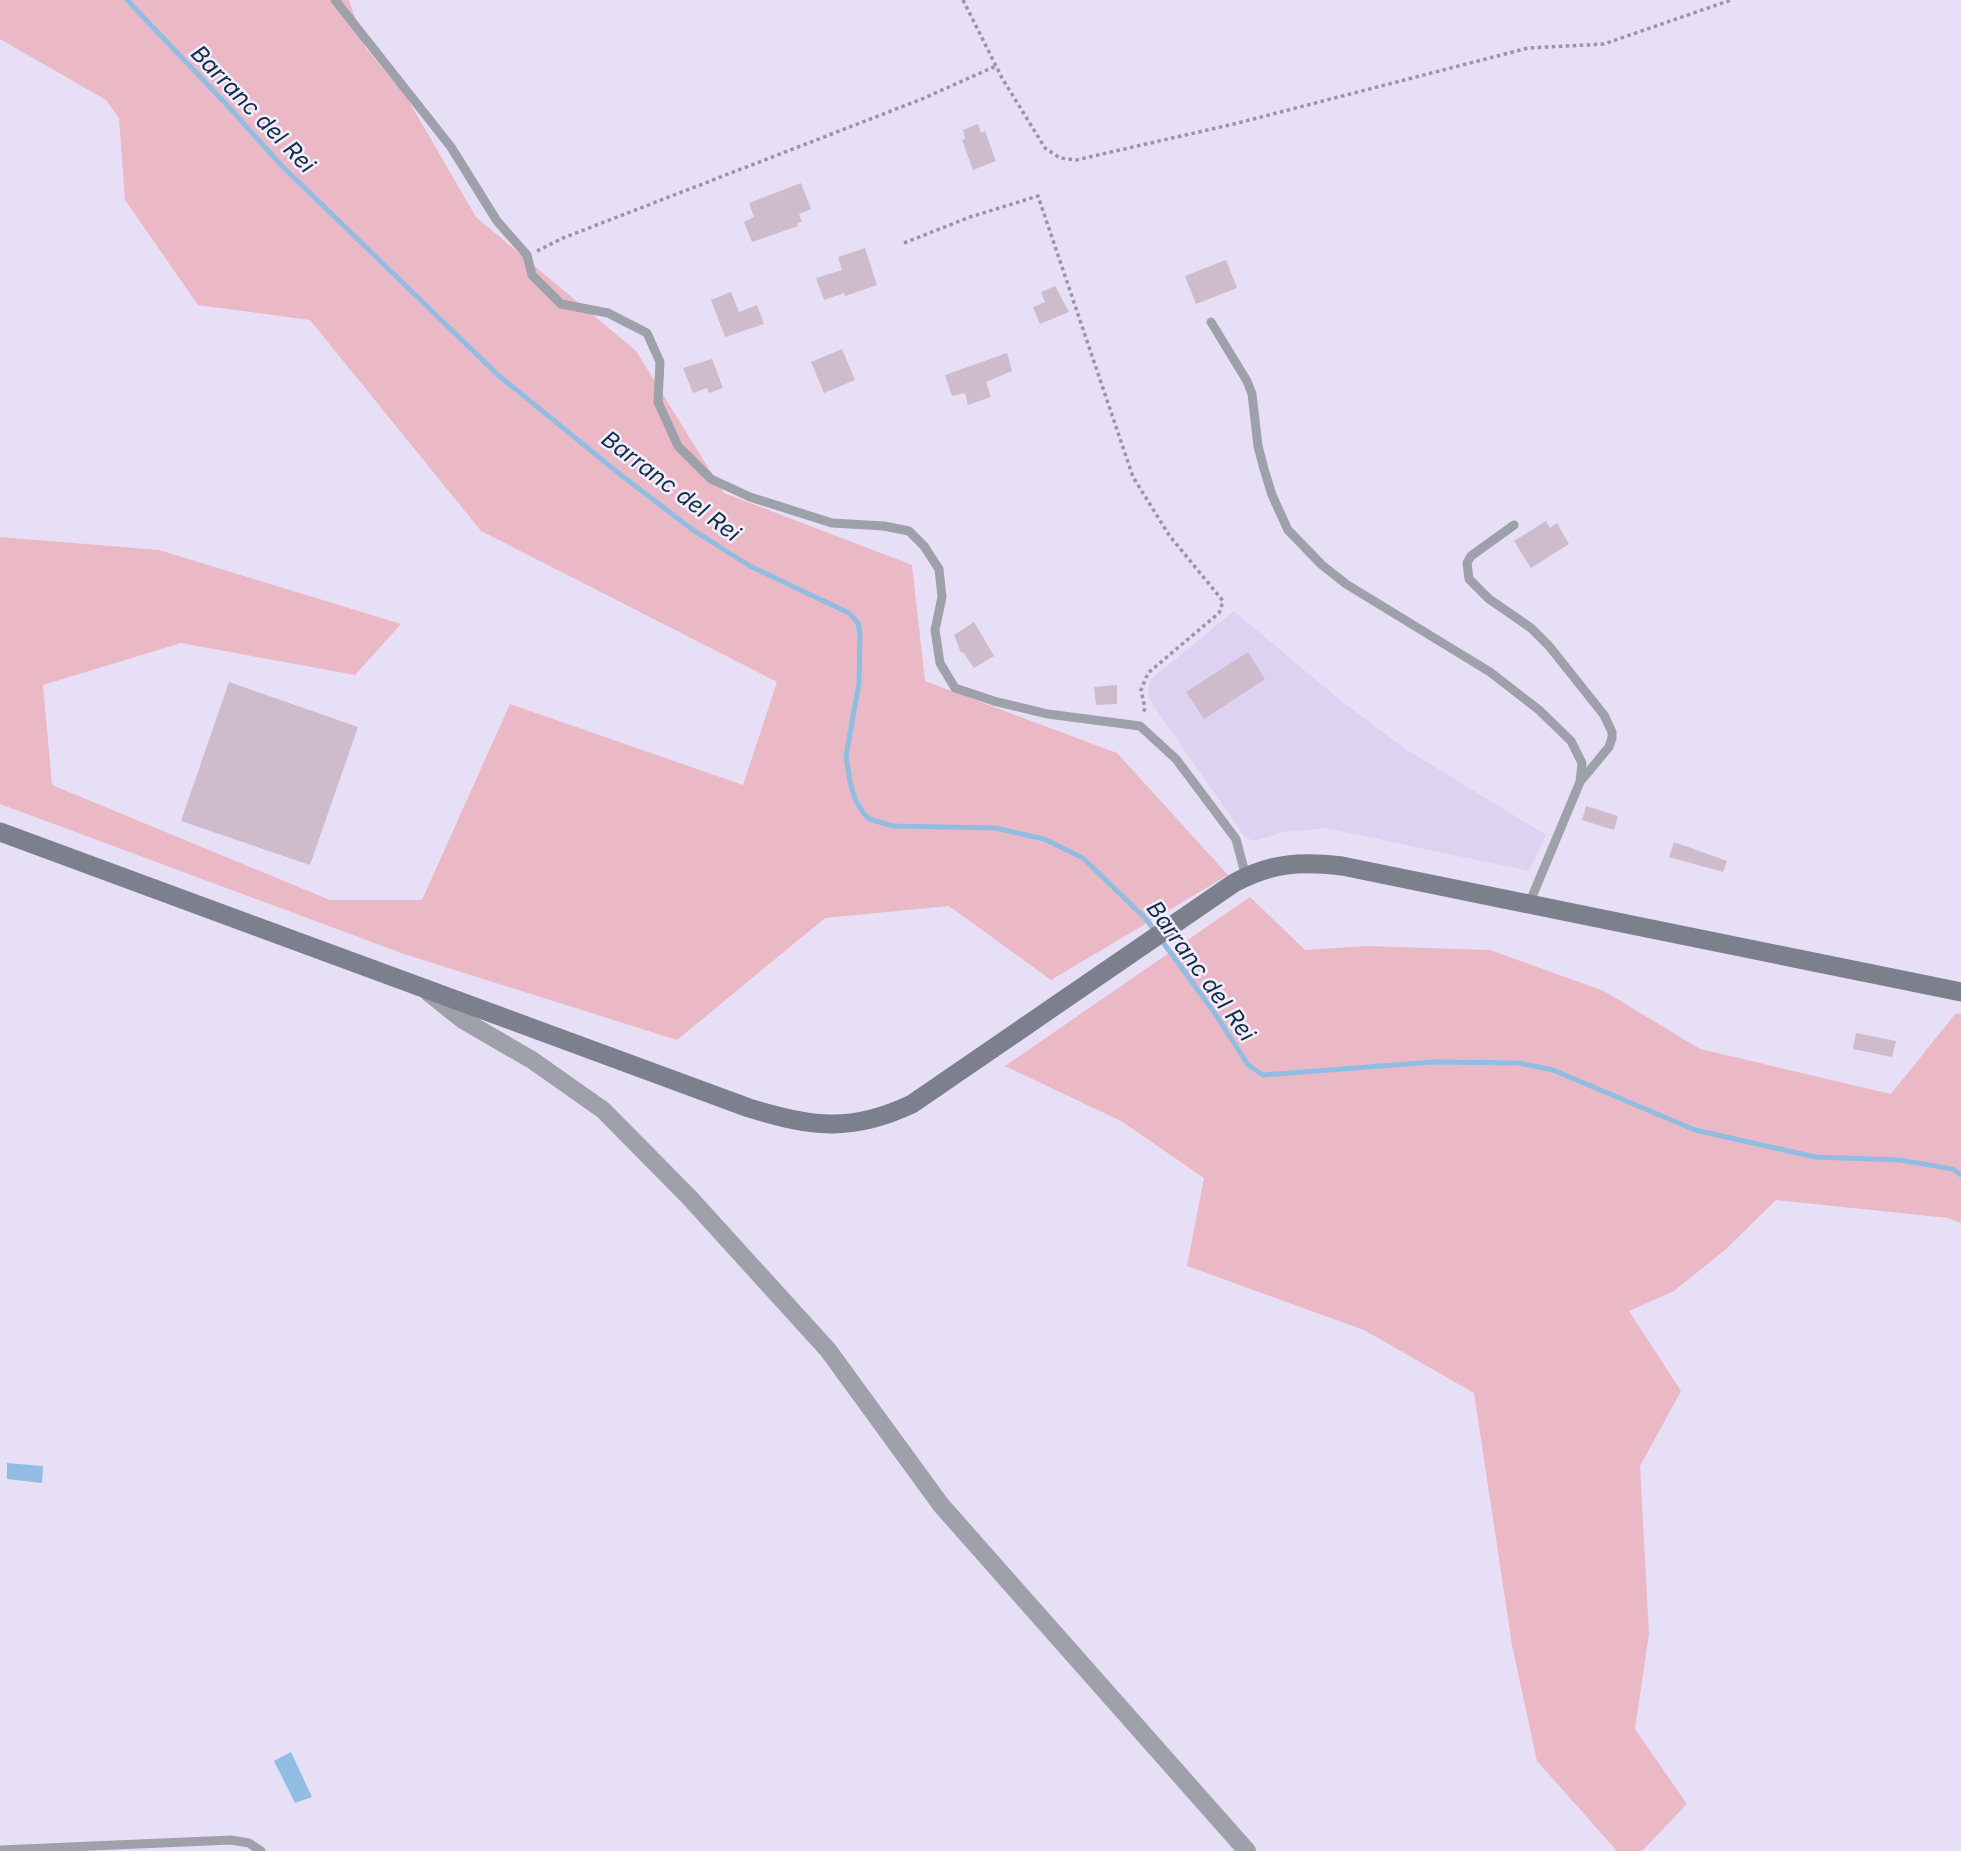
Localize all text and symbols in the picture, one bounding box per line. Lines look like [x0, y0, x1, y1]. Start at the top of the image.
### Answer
water label: Barranc del Rei [185, 39, 321, 179]
water label: Barranc del Rei [596, 425, 746, 548]
water label: Barranc del Rei [1141, 895, 1261, 1047]

